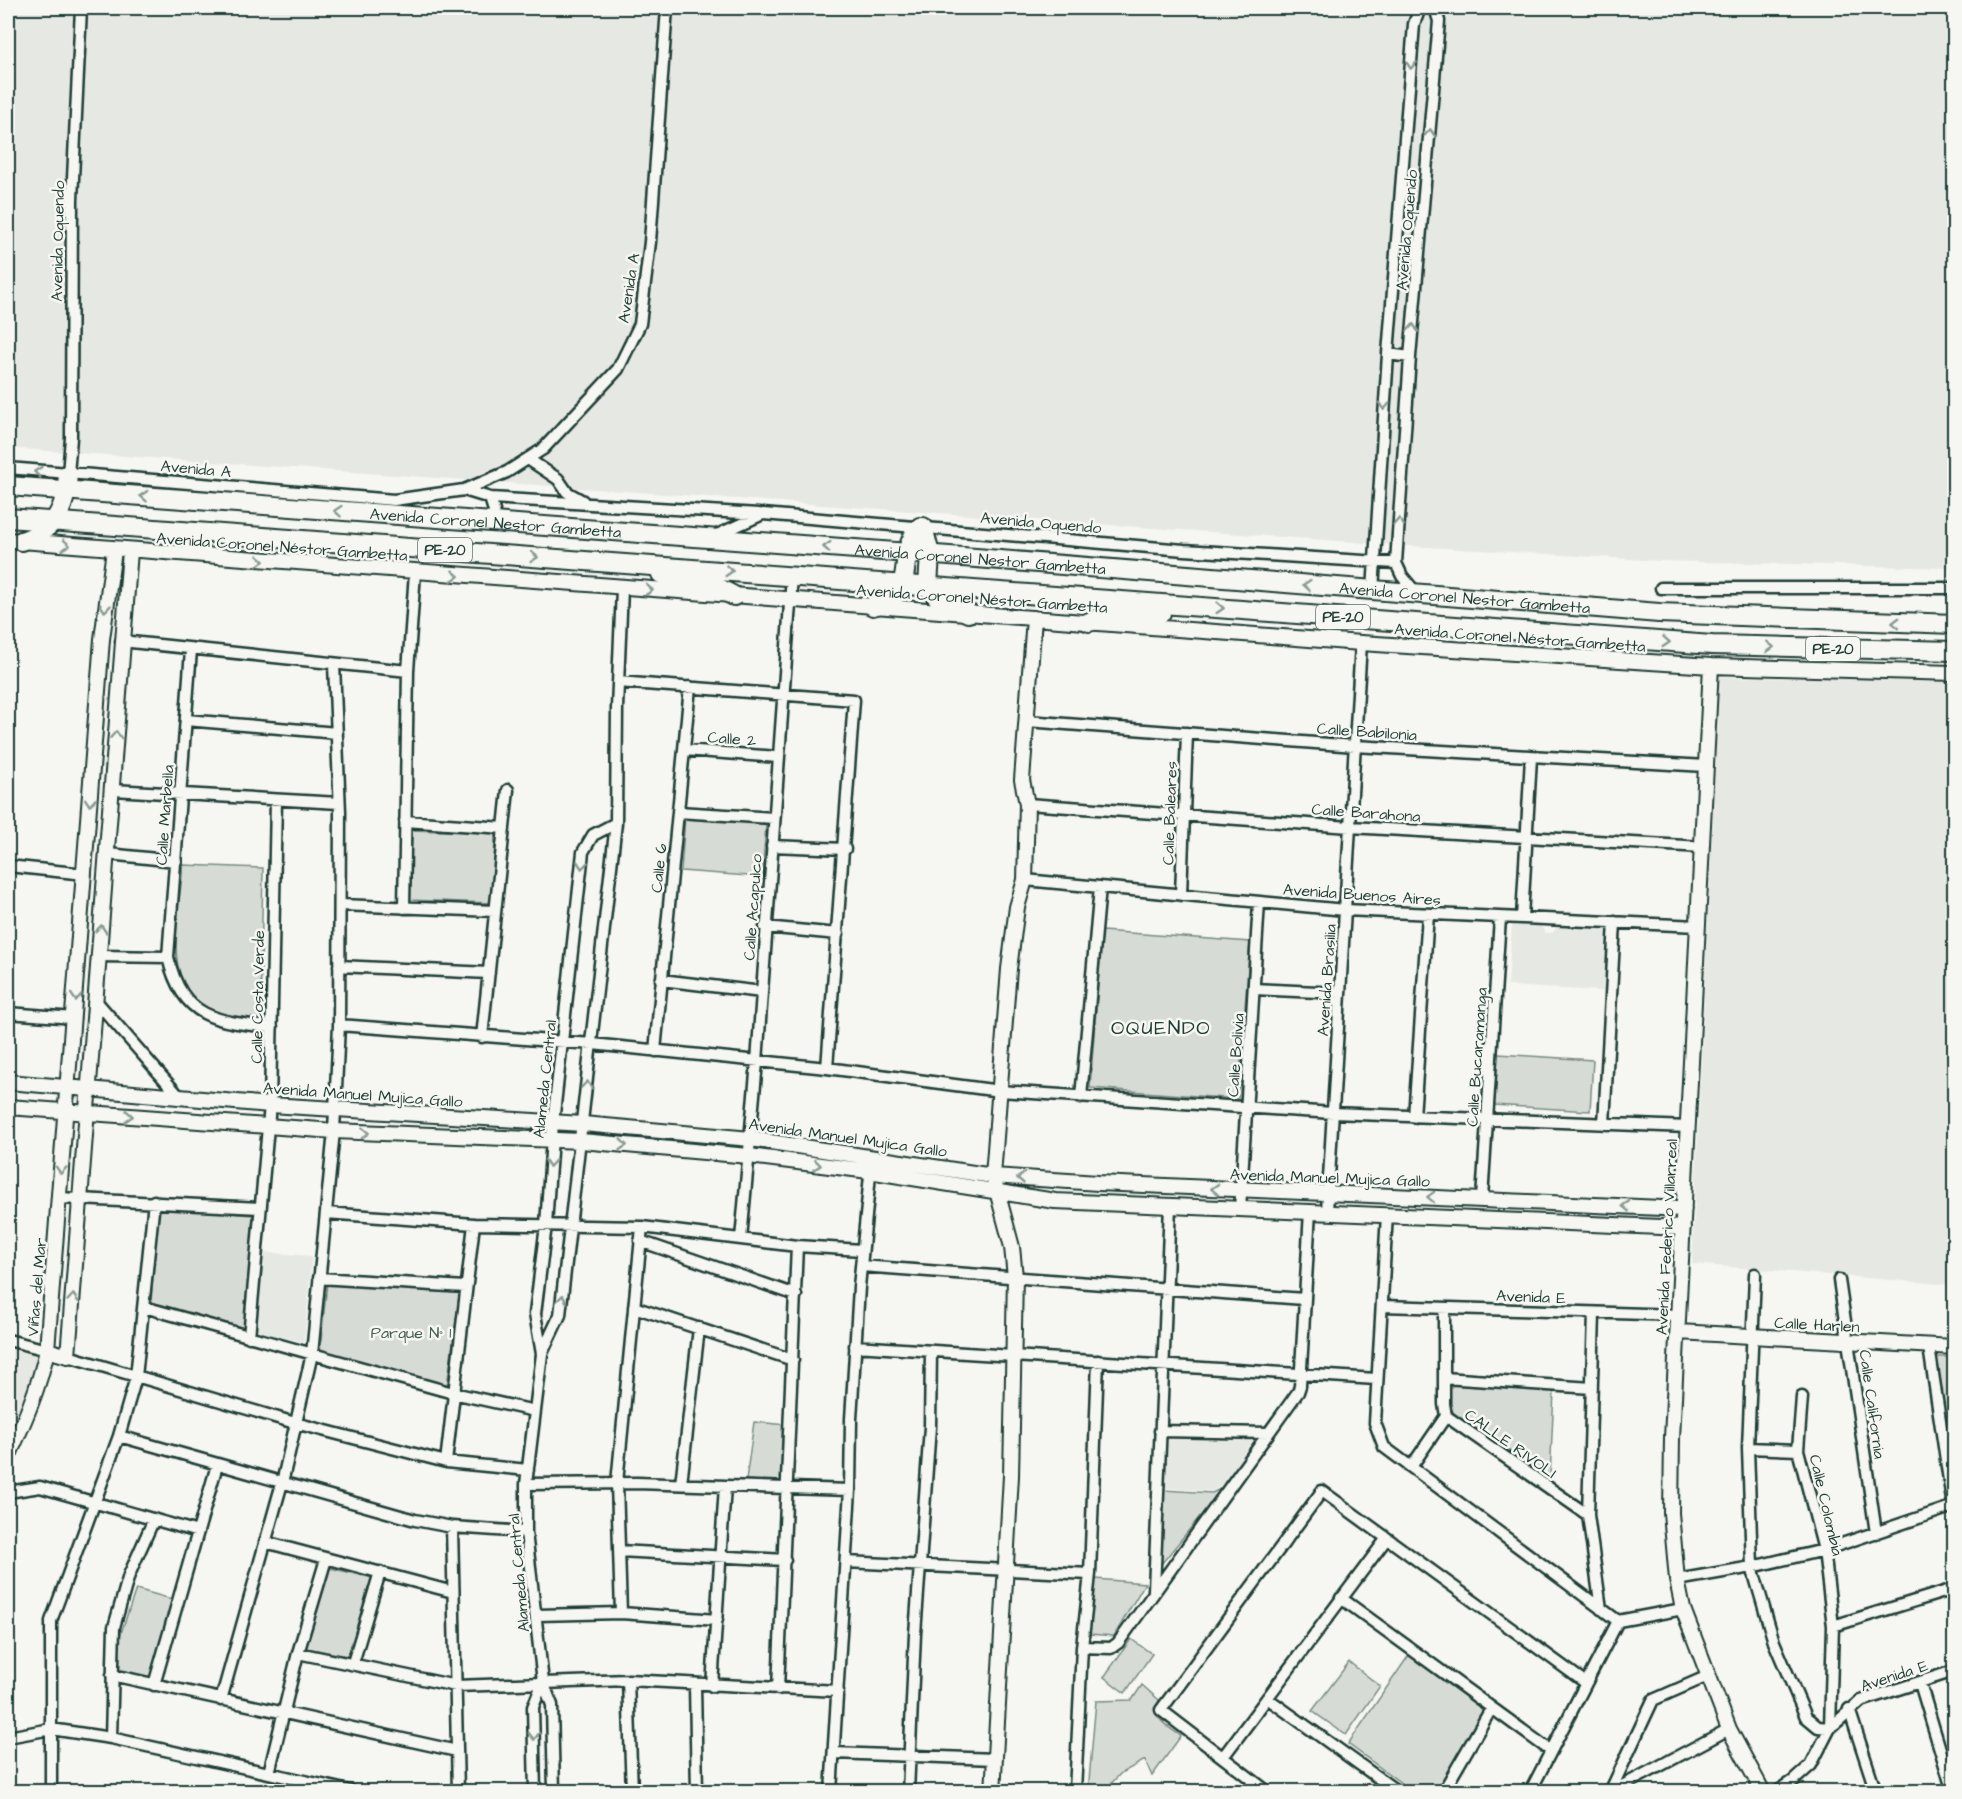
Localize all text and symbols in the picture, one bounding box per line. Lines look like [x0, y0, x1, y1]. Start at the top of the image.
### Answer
one-way arrow [1405, 60, 1418, 69]
one-way arrow [1423, 129, 1436, 138]
street label: Avenida Oquendo [1391, 169, 1423, 291]
street label: Avenida Oquendo [46, 180, 70, 302]
street label: Avenida A [613, 252, 645, 325]
one-way arrow [1406, 323, 1419, 332]
one-way arrow [1378, 401, 1391, 410]
street label: Avenida A [160, 455, 232, 483]
one-way arrow [33, 466, 42, 478]
one-way arrow [139, 490, 148, 503]
street label: Avenida Coronel Nestor Gambetta [369, 503, 622, 544]
one-way arrow [334, 505, 343, 518]
street label: Avenida Oquendo [980, 507, 1102, 539]
one-way arrow [1392, 518, 1405, 527]
street label: Avenida Coronel Néstor Gambetta [156, 527, 408, 567]
one-way arrow [61, 538, 70, 551]
road number: PE-20 [418, 538, 472, 562]
street label: Avenida Coronel Nestor Gambetta [854, 539, 1107, 580]
one-way arrow [823, 540, 832, 553]
one-way arrow [530, 550, 539, 563]
one-way arrow [256, 554, 265, 567]
one-way arrow [724, 564, 733, 577]
one-way arrow [450, 569, 459, 582]
street label: Avenida Coronel Nestor Gambetta [1338, 577, 1591, 619]
street label: Avenida Coronel Néstor Gambetta [856, 579, 1108, 619]
one-way arrow [1303, 579, 1312, 592]
one-way arrow [645, 584, 654, 597]
one-way arrow [1216, 601, 1225, 614]
one-way arrow [99, 603, 112, 612]
road number: PE-20 [1316, 605, 1370, 629]
one-way arrow [1892, 617, 1901, 629]
street label: Avenida Coronel Néstor Gambetta [1394, 618, 1646, 658]
one-way arrow [1661, 635, 1670, 648]
road number: PE-20 [1806, 637, 1860, 661]
one-way arrow [1766, 641, 1775, 654]
street label: Calle Babilonia [1316, 718, 1418, 746]
street label: Calle 2 [707, 726, 757, 752]
one-way arrow [110, 730, 123, 739]
street label: Calle Baleares [1157, 761, 1183, 865]
street label: Calle Marbella [151, 764, 179, 866]
one-way arrow [84, 797, 97, 807]
street label: Calle Barahona [1311, 798, 1421, 828]
street label: Calle 6 [645, 842, 673, 894]
street label: Calle Acapulco [738, 853, 768, 961]
one-way arrow [576, 860, 589, 870]
street label: Avenida Buenos Aires [1282, 879, 1442, 911]
street label: Avenida Brasilia [1312, 923, 1342, 1037]
one-way arrow [94, 925, 107, 934]
street label: Calle Costa Verde [246, 930, 270, 1064]
street label: Calle Bucaramanga [1461, 987, 1494, 1127]
one-way arrow [70, 992, 83, 1001]
street label: Calle Bolivia [1222, 1013, 1250, 1098]
district label: OQUENDO [1111, 1014, 1211, 1042]
street label: Alameda Central [528, 1019, 562, 1139]
street label: Avenida Manuel Mujica Gallo [262, 1077, 463, 1113]
one-way arrow [580, 1080, 593, 1089]
one-way arrow [124, 1109, 133, 1122]
street label: Avenida Manuel Mujica Gallo [747, 1113, 948, 1163]
one-way arrow [361, 1126, 370, 1139]
one-way arrow [618, 1138, 627, 1151]
street label: Avenida Federico Villarreal [1651, 1138, 1683, 1336]
one-way arrow [812, 1158, 821, 1170]
one-way arrow [544, 1159, 557, 1168]
street label: Avenida Manuel Mujica Gallo [1230, 1164, 1430, 1192]
one-way arrow [54, 1165, 67, 1174]
one-way arrow [1016, 1172, 1025, 1185]
one-way arrow [1211, 1182, 1220, 1195]
one-way arrow [1427, 1191, 1436, 1203]
one-way arrow [1621, 1200, 1630, 1213]
street label: Viñas del Mar [22, 1237, 52, 1337]
street label: Avenida E [1496, 1285, 1567, 1309]
one-way arrow [66, 1294, 79, 1303]
one-way arrow [555, 1295, 568, 1304]
street label: Calle Harlen [1774, 1312, 1860, 1338]
park label: Parque N° 1 [371, 1322, 451, 1344]
street label: Calle California [1853, 1348, 1891, 1460]
street label: CALLE RIVOLI [1460, 1404, 1561, 1484]
street label: Calle Colombia [1804, 1452, 1848, 1558]
street label: Alameda Central [503, 1513, 535, 1633]
street label: Avenida E [1858, 1655, 1931, 1697]
one-way arrow [528, 1731, 540, 1740]

